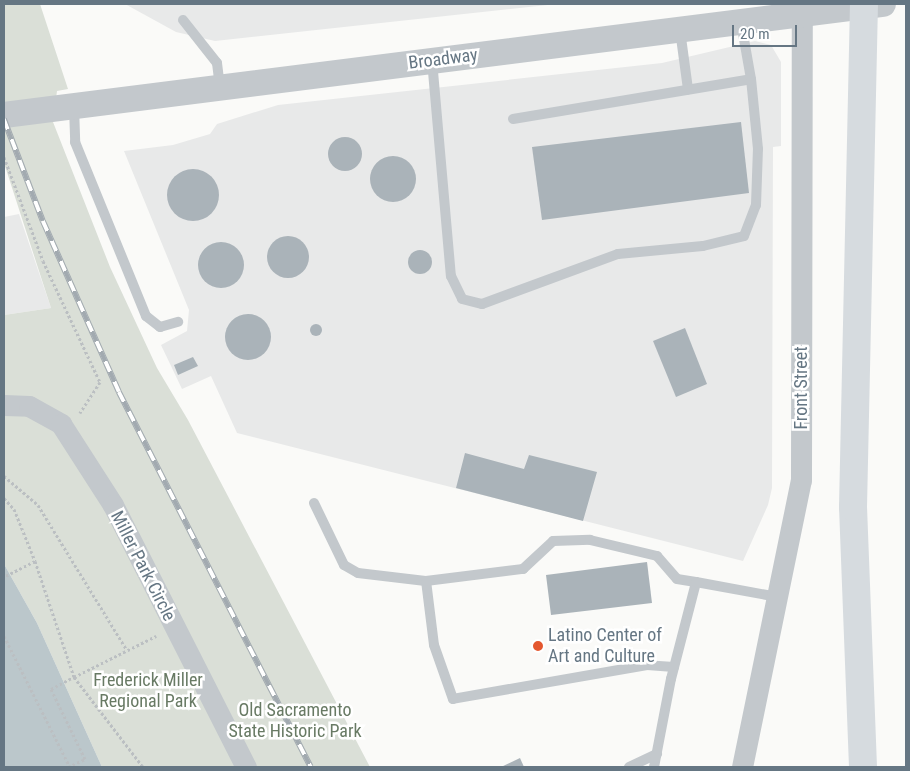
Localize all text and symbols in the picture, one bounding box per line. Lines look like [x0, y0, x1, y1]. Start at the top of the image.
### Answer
scale bar [735, 15, 800, 47]
text: 20 m [740, 25, 770, 43]
street label: Broadway [407, 44, 479, 74]
street label: Front Street [790, 346, 812, 430]
street label: Miller Park Circle [106, 507, 180, 625]
place label: Latino Center of Art and Culture [548, 625, 662, 668]
marker: Latino Center of Art and Culture [532, 640, 544, 652]
park label: Frederick Miller Regional Park [93, 670, 203, 712]
park label: Old Sacramento State Historic Park [228, 700, 362, 742]

